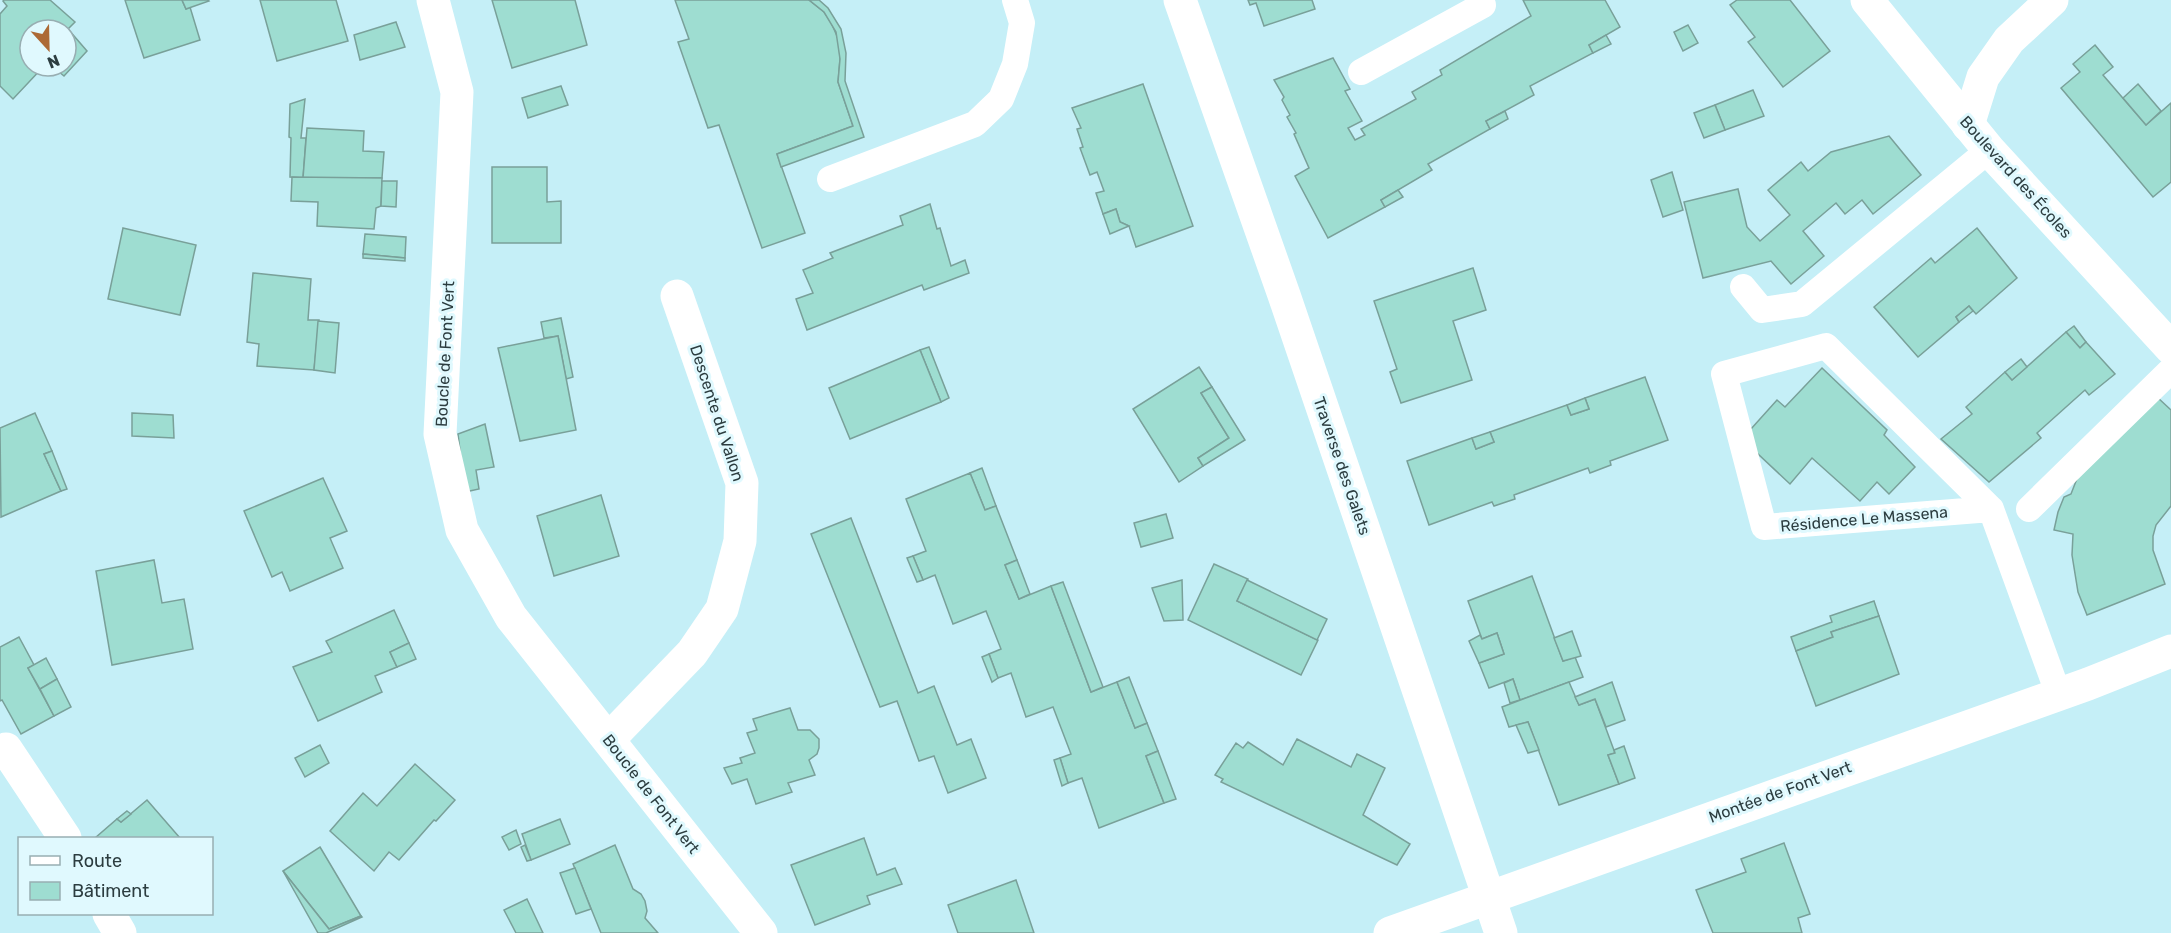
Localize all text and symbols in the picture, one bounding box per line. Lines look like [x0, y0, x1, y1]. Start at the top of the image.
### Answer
north arrow [18, 18, 78, 78]
text: N [45, 50, 62, 72]
street label: Boulevard des Écoles [1956, 112, 2076, 242]
street label: Boucle de Font Vert [432, 281, 458, 427]
street label: Descente du Vallon [686, 342, 748, 484]
street label: Traverse des Galets [1309, 394, 1375, 538]
street label: Résidence Le Massena [1779, 502, 1949, 536]
street label: Boucle de Font Vert [599, 731, 703, 857]
street label: Montée de Font Vert [1706, 757, 1854, 827]
legend [18, 837, 213, 915]
text: Route [72, 850, 122, 872]
text: Bâtiment [72, 880, 149, 902]

